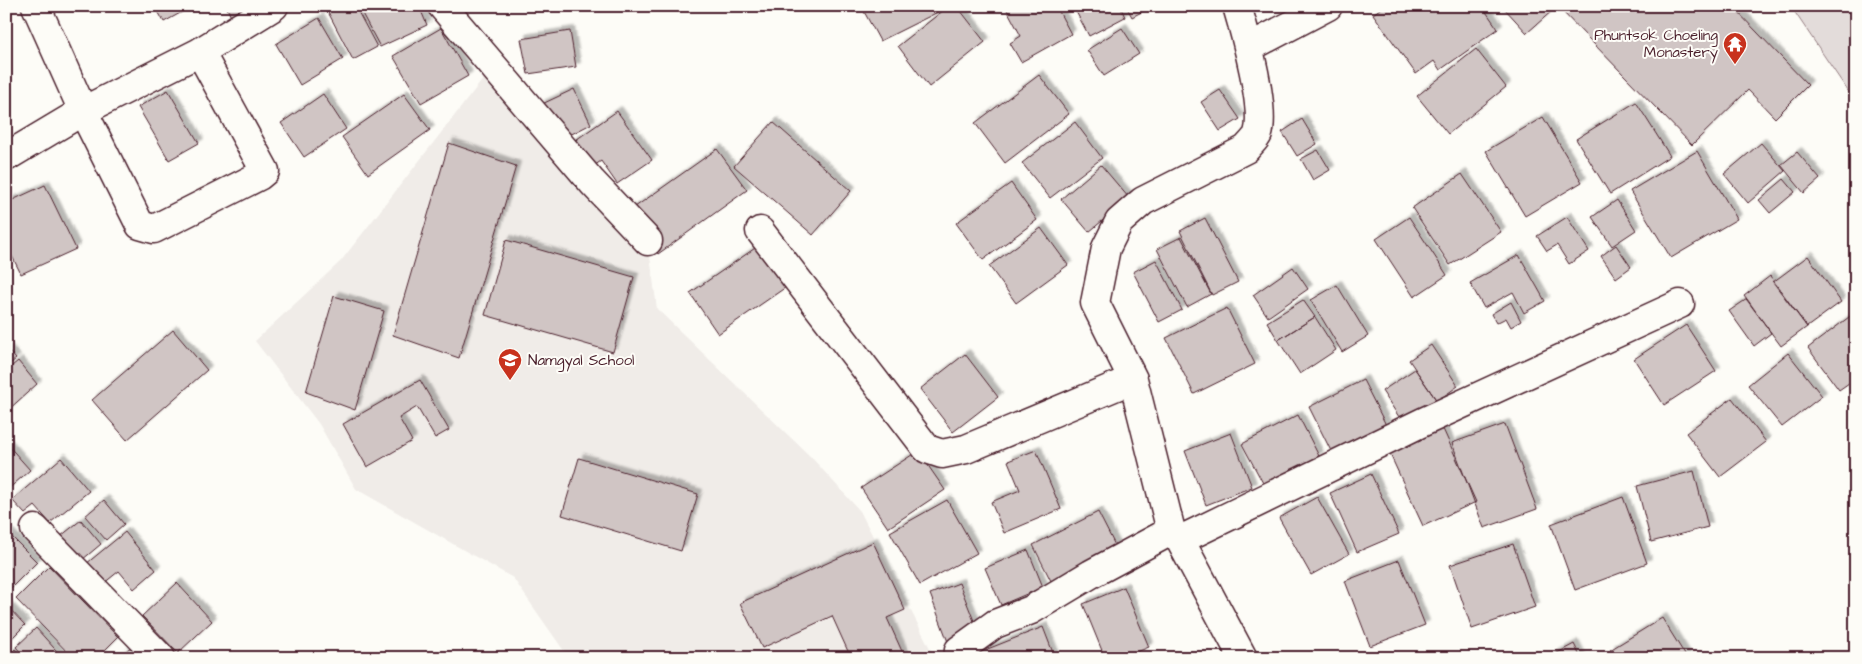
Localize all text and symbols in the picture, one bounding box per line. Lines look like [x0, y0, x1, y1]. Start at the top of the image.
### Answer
place label: Phuntsok Choeling Monastery [1594, 25, 1718, 64]
temple icon: Phuntsok Choeling Monastery [1722, 31, 1748, 65]
school or university icon: Namgyal School [497, 347, 523, 381]
place label: Namgyal School [528, 350, 634, 372]

